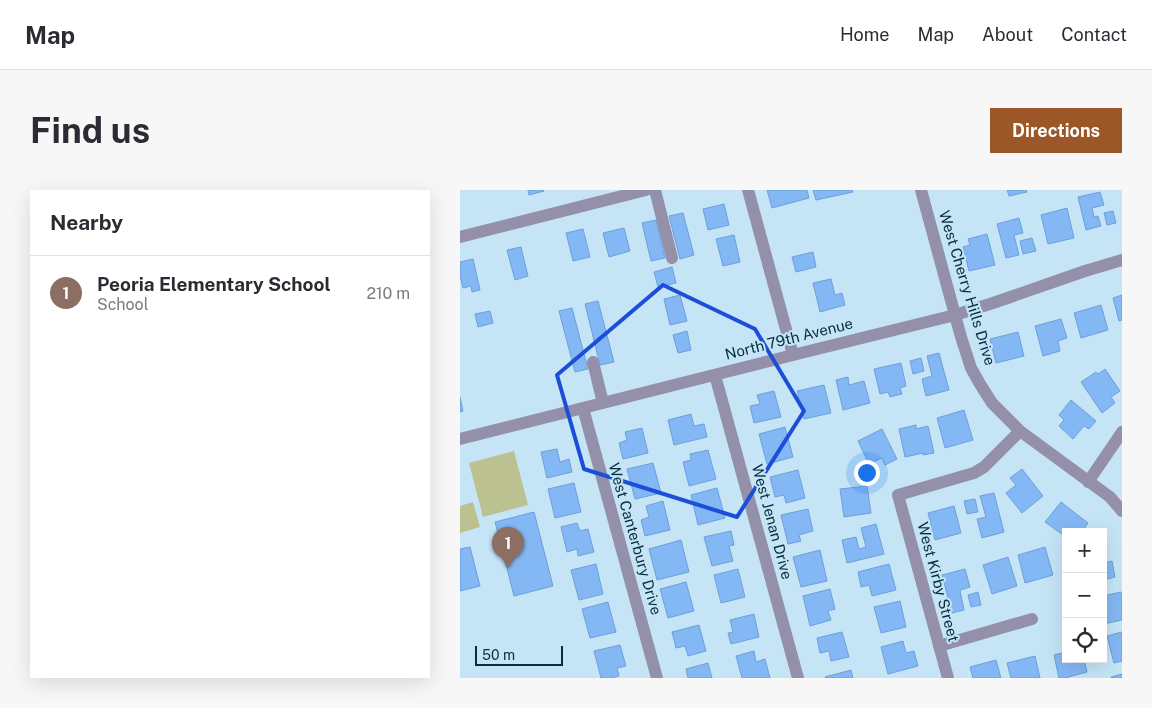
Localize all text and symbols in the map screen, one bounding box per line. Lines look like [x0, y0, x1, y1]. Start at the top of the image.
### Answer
text: Map [25, 21, 75, 49]
text: Home [840, 24, 890, 45]
text: Map [918, 24, 954, 45]
text: About [982, 24, 1033, 45]
text: Contact [1061, 24, 1127, 45]
button: Directions [990, 108, 1122, 153]
text: Find us [30, 110, 150, 151]
street label: West Cherry Hills Drive [936, 208, 999, 367]
text: Nearby [50, 210, 123, 235]
text: Peoria Elementary School [97, 273, 331, 295]
text: 1 [63, 284, 69, 303]
text: 210 m [366, 284, 410, 303]
text: School [97, 295, 148, 314]
street label: North 79th Avenue [723, 314, 855, 363]
your location [854, 460, 880, 486]
street label: West Canterbury Drive [606, 461, 665, 617]
street label: West Jenan Drive [749, 462, 796, 581]
street label: West Kirby Street [914, 520, 963, 644]
pin: 1 [492, 527, 524, 568]
map controls [1062, 528, 1107, 663]
button: + [1062, 528, 1107, 573]
button: − [1062, 573, 1107, 618]
button: locate [1062, 618, 1107, 663]
scale bar [475, 643, 562, 666]
text: 50 m [482, 647, 515, 663]

